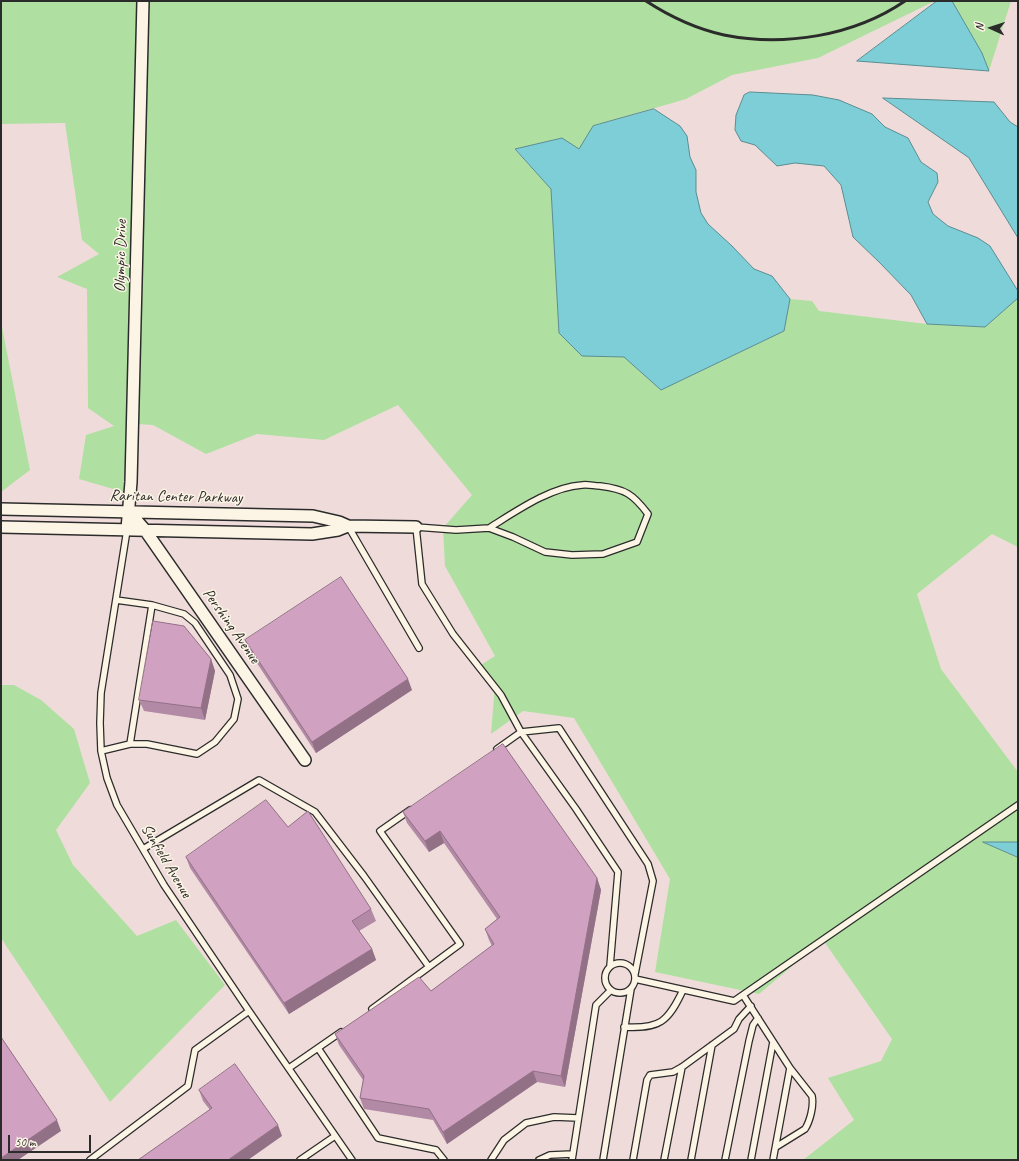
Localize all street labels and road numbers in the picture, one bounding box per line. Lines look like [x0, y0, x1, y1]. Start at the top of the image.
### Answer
street label: Olympic Drive [111, 220, 131, 292]
street label: Raritan Center Parkway [109, 486, 243, 508]
street label: Pershing Avenue [198, 585, 264, 667]
street label: Sunfield Avenue [136, 821, 196, 901]

